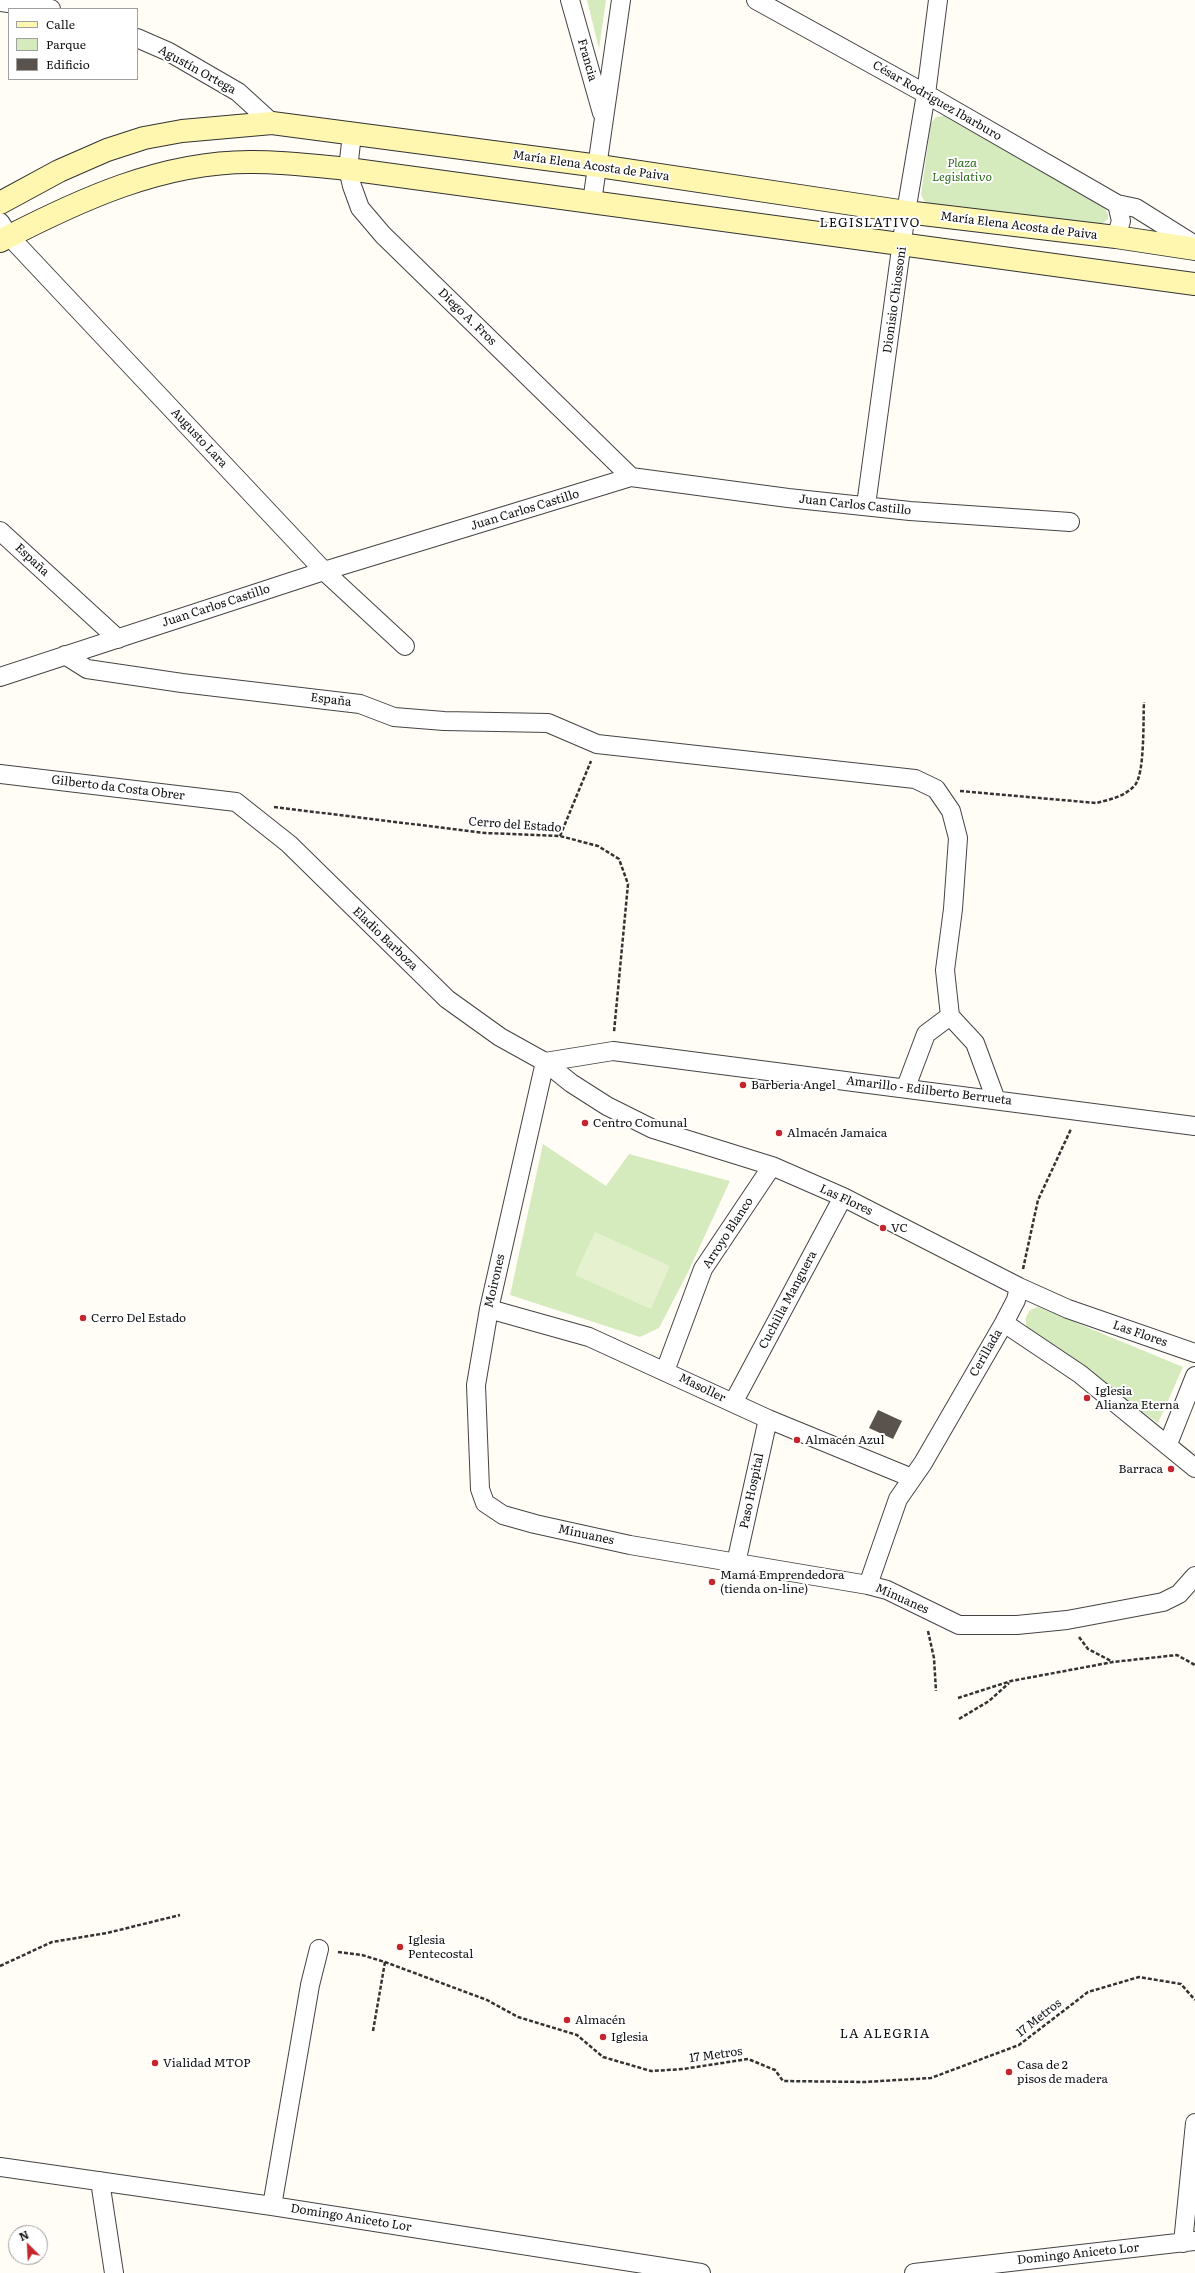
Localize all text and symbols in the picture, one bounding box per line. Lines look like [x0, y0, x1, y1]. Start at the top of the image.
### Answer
legend [8, 8, 138, 80]
text: Calle [46, 15, 75, 33]
text: Parque [46, 35, 86, 53]
street label: Francia [574, 37, 600, 83]
street label: Agustín Ortega [156, 43, 238, 97]
text: Edificio [46, 55, 90, 73]
street label: César Rodríguez Ibarburo [870, 58, 1004, 144]
street label: María Elena Acosta de Paiva [512, 148, 670, 184]
park label: Plaza Legislativo [932, 156, 992, 184]
street label: María Elena Acosta de Paiva [940, 209, 1098, 243]
district label: LEGISLATIVO [820, 215, 920, 231]
street label: Dionisio Chiossoni [880, 246, 910, 354]
street label: Diego A. Fros [435, 286, 499, 348]
street label: Augusto Lara [168, 405, 230, 471]
street label: Juan Carlos Castillo [469, 487, 581, 533]
street label: Juan Carlos Castillo [798, 492, 912, 518]
street label: España [12, 541, 52, 579]
street label: Juan Carlos Castillo [160, 582, 272, 630]
street label: España [310, 690, 352, 710]
street label: Gilberto da Costa Obrer [50, 773, 186, 803]
street label: Cerro del Estado [468, 815, 562, 835]
street label: Eladio Barboza [349, 904, 421, 974]
street label: Amarillo - Edilberto Berrueta [845, 1074, 1013, 1108]
place label: Barberia Angel [751, 1078, 836, 1092]
marker: Barberia Angel [738, 1080, 748, 1090]
place label: Centro Comunal [593, 1116, 687, 1130]
marker: Centro Comunal [580, 1118, 590, 1128]
place label: Almacén Jamaica [787, 1126, 887, 1140]
marker: Almacén Jamaica [774, 1128, 784, 1138]
street label: Las Flores [817, 1181, 875, 1219]
street label: Arroyo Blanco [700, 1195, 756, 1271]
place label: VC [891, 1221, 908, 1235]
marker: VC [878, 1223, 888, 1233]
street label: Cuchilla Manguera [756, 1248, 820, 1352]
street label: Moirones [482, 1253, 508, 1309]
place label: Cerro Del Estado [91, 1311, 186, 1325]
marker: Cerro Del Estado [78, 1313, 88, 1323]
street label: Las Flores [1111, 1318, 1169, 1350]
street label: Cerillada [967, 1327, 1005, 1379]
street label: Masoller [676, 1371, 728, 1405]
place label: Iglesia Alianza Eterna [1095, 1384, 1179, 1412]
marker: Iglesia Alianza Eterna [1082, 1393, 1092, 1403]
place label: Almacén Azul [805, 1433, 884, 1447]
marker: Almacén Azul [792, 1435, 802, 1445]
street label: Paso Hospital [737, 1452, 767, 1530]
place label: Barraca [1119, 1462, 1163, 1476]
marker: Barraca [1166, 1464, 1176, 1474]
street label: Minuanes [557, 1522, 615, 1548]
place label: Mamá Emprendedora (tienda on-line) [720, 1568, 844, 1596]
marker: Mamá Emprendedora (tienda on-line) [707, 1577, 717, 1587]
street label: Minuanes [873, 1581, 931, 1617]
place label: Iglesia Pentecostal [408, 1933, 473, 1961]
marker: Iglesia Pentecostal [395, 1942, 405, 1952]
street label: 17 Metros [1014, 1996, 1064, 2040]
place label: Almacén [575, 2013, 626, 2027]
marker: Almacén [562, 2015, 572, 2025]
district label: LA ALEGRIA [840, 2026, 930, 2042]
place label: Iglesia [611, 2030, 648, 2044]
marker: Iglesia [598, 2032, 608, 2042]
street label: 17 Metros [689, 2044, 743, 2066]
place label: Vialidad MTOP [163, 2056, 251, 2070]
marker: Vialidad MTOP [150, 2058, 160, 2068]
place label: Casa de 2 pisos de madera [1017, 2058, 1108, 2086]
marker: Casa de 2 pisos de madera [1004, 2067, 1014, 2077]
street label: Domingo Aniceto Lor [289, 2201, 413, 2235]
north arrow [8, 2225, 48, 2265]
text: N [16, 2226, 31, 2244]
street label: Domingo Aniceto Lor [1016, 2240, 1140, 2268]

